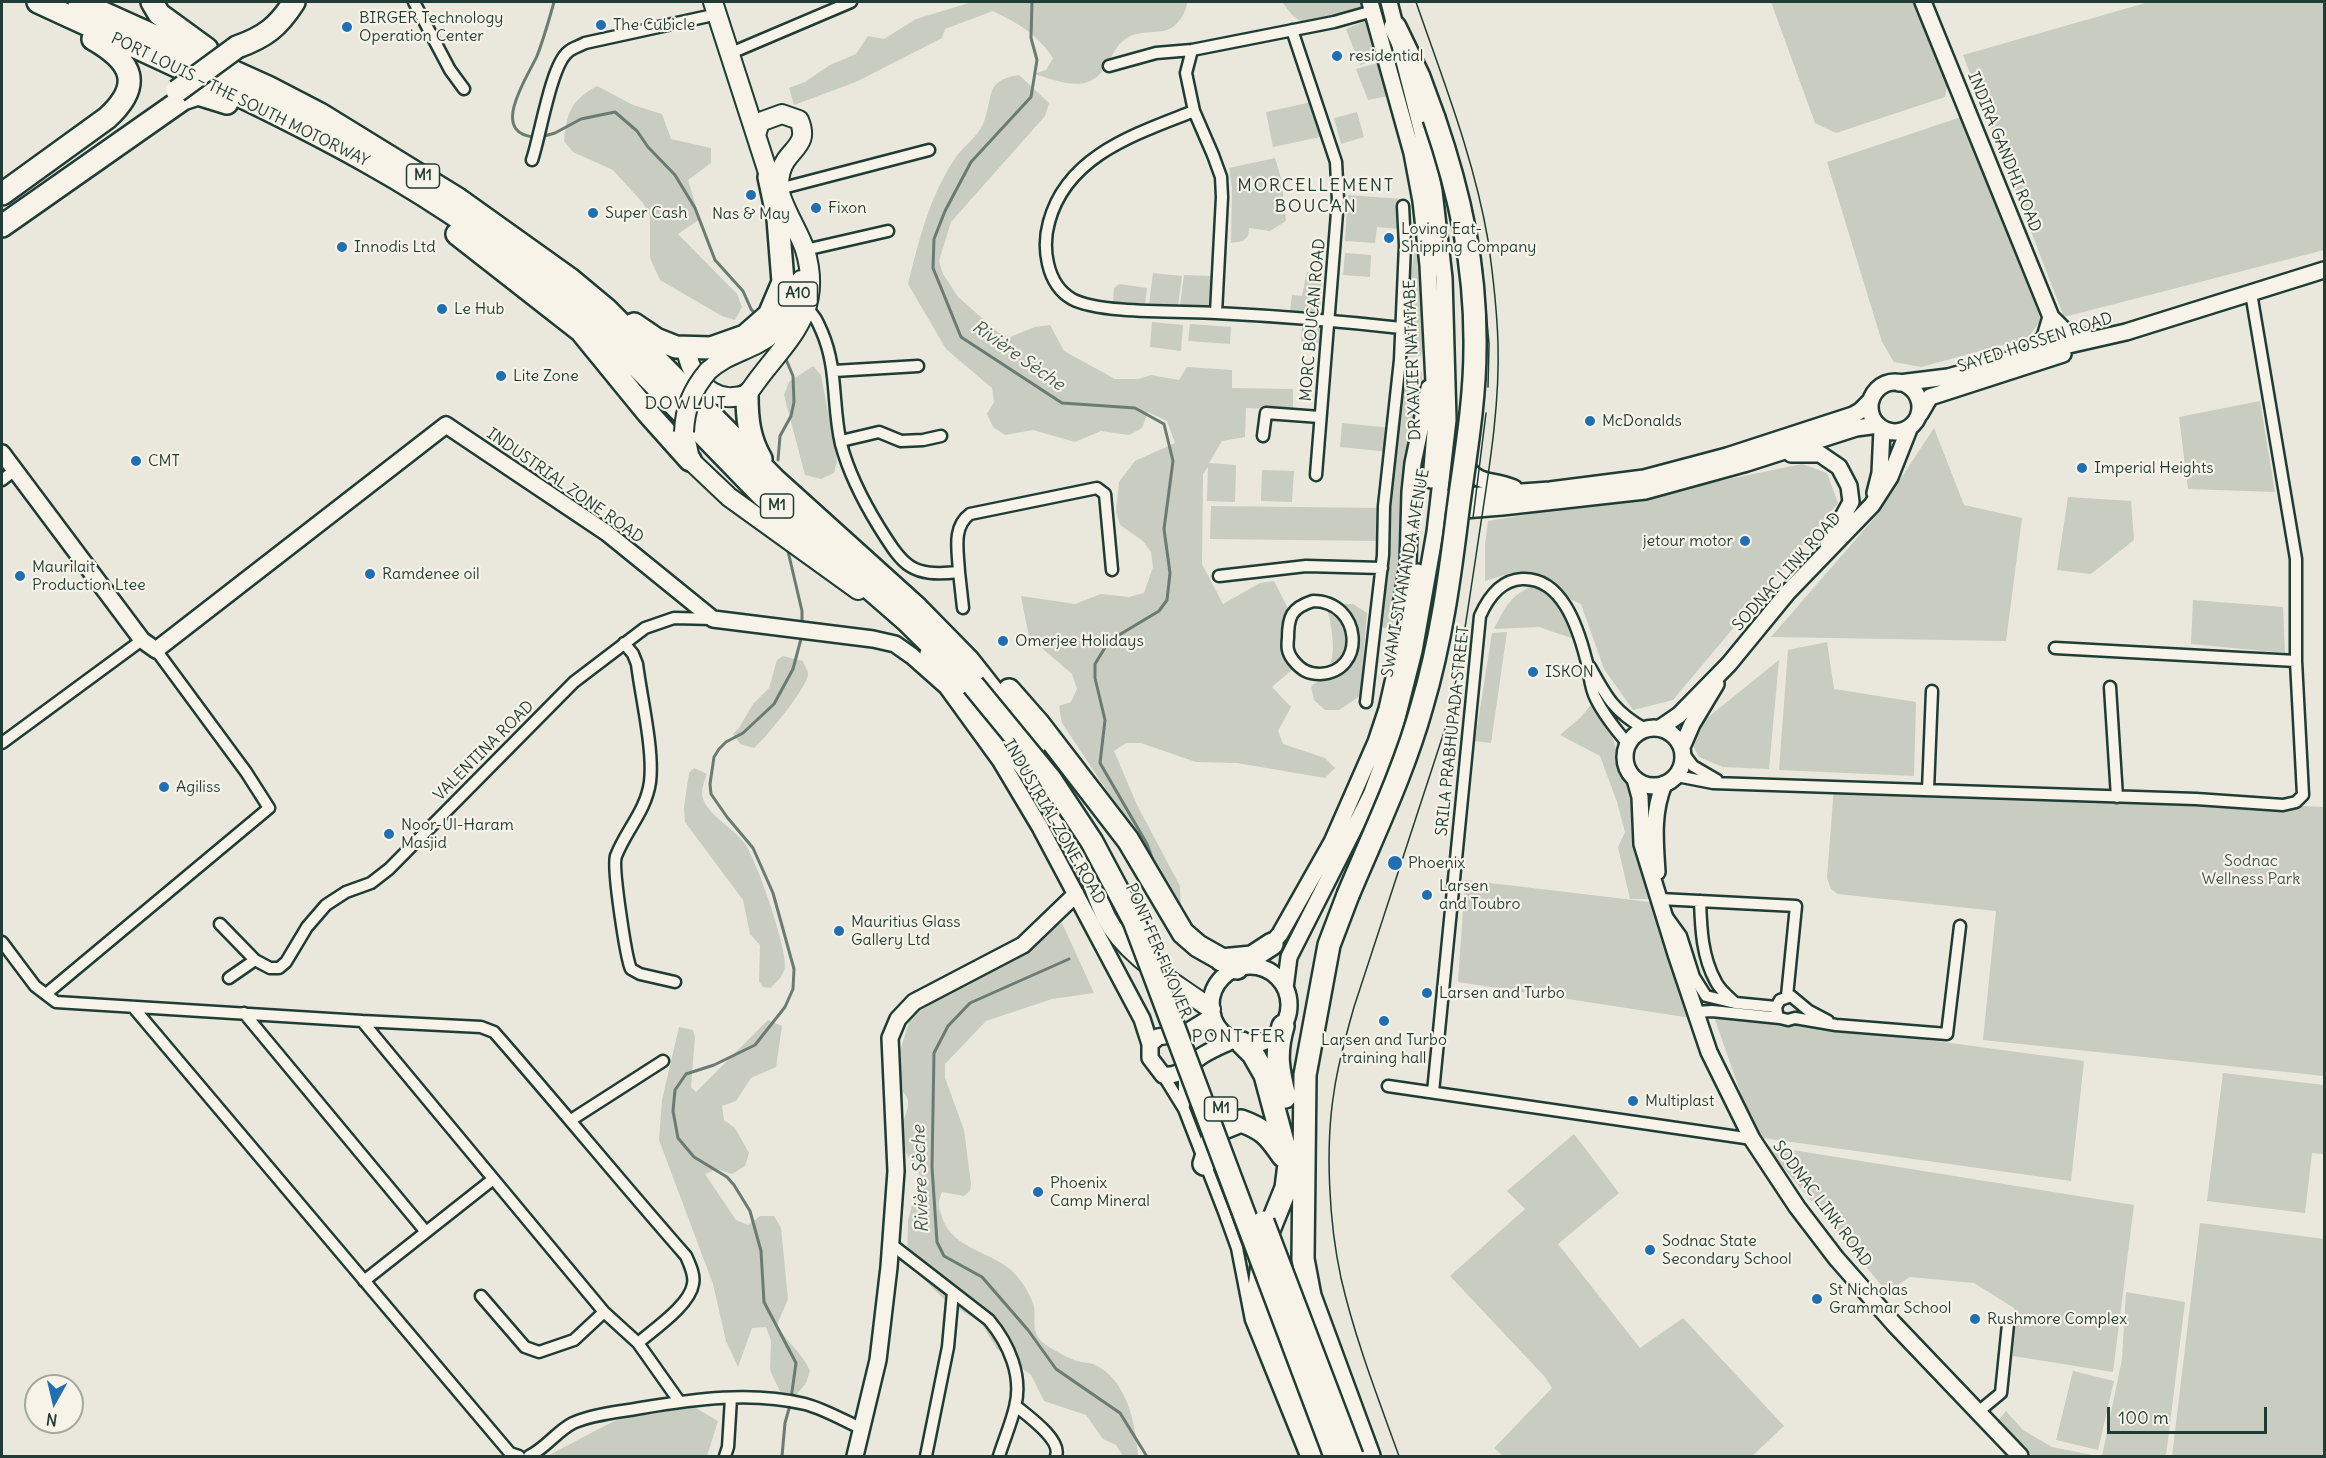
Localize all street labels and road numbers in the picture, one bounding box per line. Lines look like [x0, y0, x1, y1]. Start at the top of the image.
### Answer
street label: PORT LOUIS – THE SOUTH MOTORWAY [108, 29, 372, 171]
street label: INDIRA GANDHI ROAD [1963, 69, 2045, 235]
road number: M1 [406, 164, 440, 188]
street label: MORC BOUCAN ROAD [1296, 238, 1330, 402]
street label: DR XAVIER NATATABE [1401, 279, 1425, 441]
road number: A10 [778, 282, 818, 306]
street label: SAYED HOSSEN ROAD [1955, 309, 2115, 377]
street label: INDUSTRIAL ZONE ROAD [483, 424, 647, 548]
street label: SWAMI SIVANANDA AVENUE [1378, 467, 1434, 679]
road number: M1 [760, 494, 794, 518]
street label: SODNAC LINK ROAD [1729, 509, 1845, 635]
street label: SRILA PRABHUPADA STREET [1432, 625, 1474, 837]
street label: VALENTINA ROAD [430, 697, 538, 805]
street label: INDUSTRIAL ZONE ROAD [999, 736, 1109, 908]
street label: PONT FER FLYOVER [1121, 881, 1195, 1021]
road number: M1 [1204, 1097, 1238, 1121]
street label: SODNAC LINK ROAD [1768, 1137, 1876, 1271]

